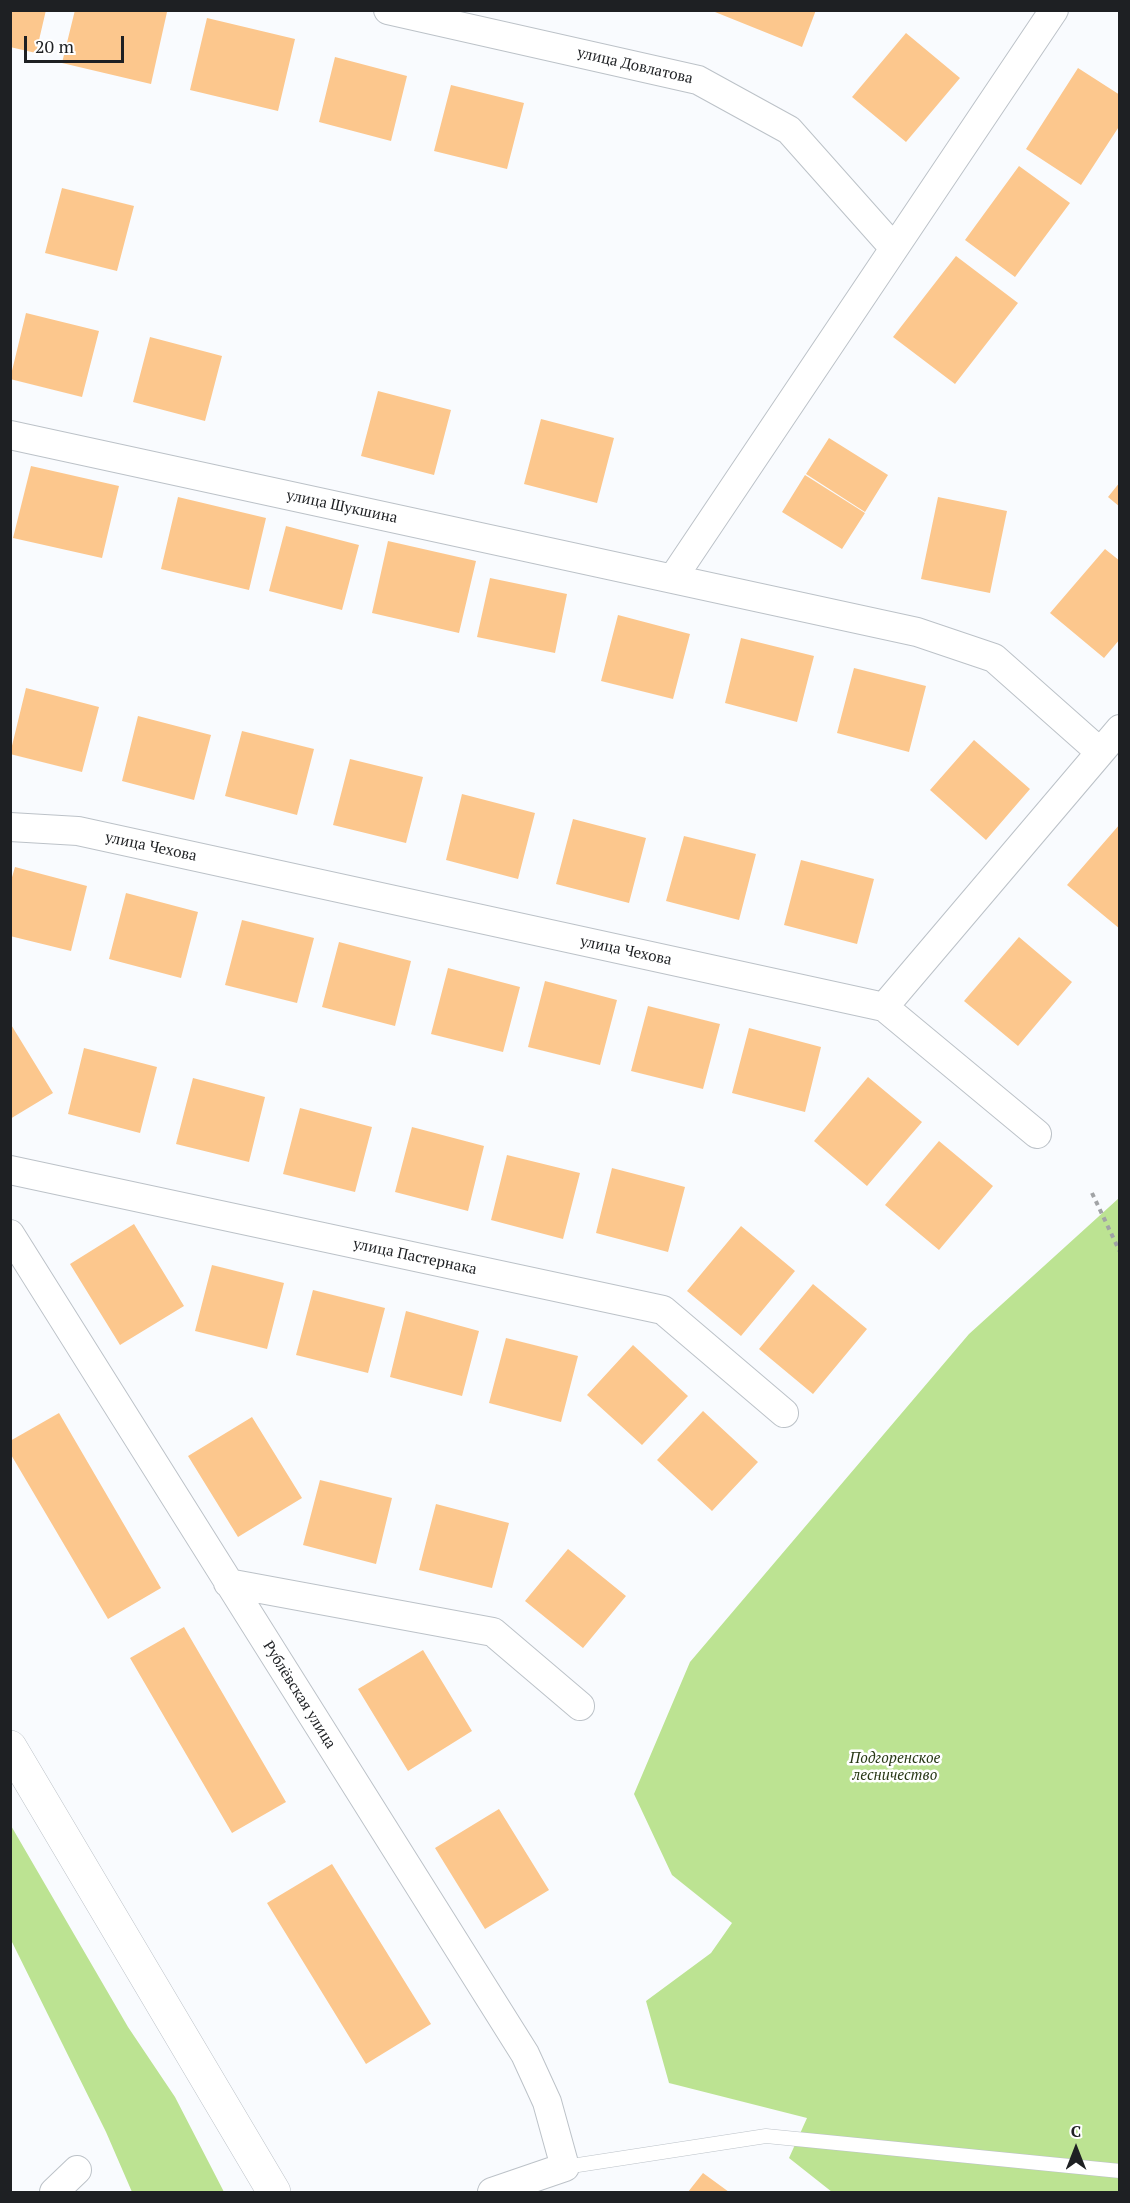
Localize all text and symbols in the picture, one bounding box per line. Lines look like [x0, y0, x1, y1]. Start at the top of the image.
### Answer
scale bar [27, 24, 128, 62]
text: 20 m [35, 34, 74, 58]
street label: улица Довлатова [575, 44, 695, 88]
street label: улица Шукшина [285, 486, 399, 528]
street label: улица Чехова [104, 829, 198, 865]
street label: улица Чехова [579, 933, 673, 969]
street label: улица Пастернака [352, 1235, 478, 1279]
street label: Рублёвская улица [259, 1638, 339, 1752]
park label: Подгоренское лесничество [850, 1750, 940, 1785]
north arrow [1046, 2119, 1106, 2179]
text: С [1071, 2120, 1081, 2142]

